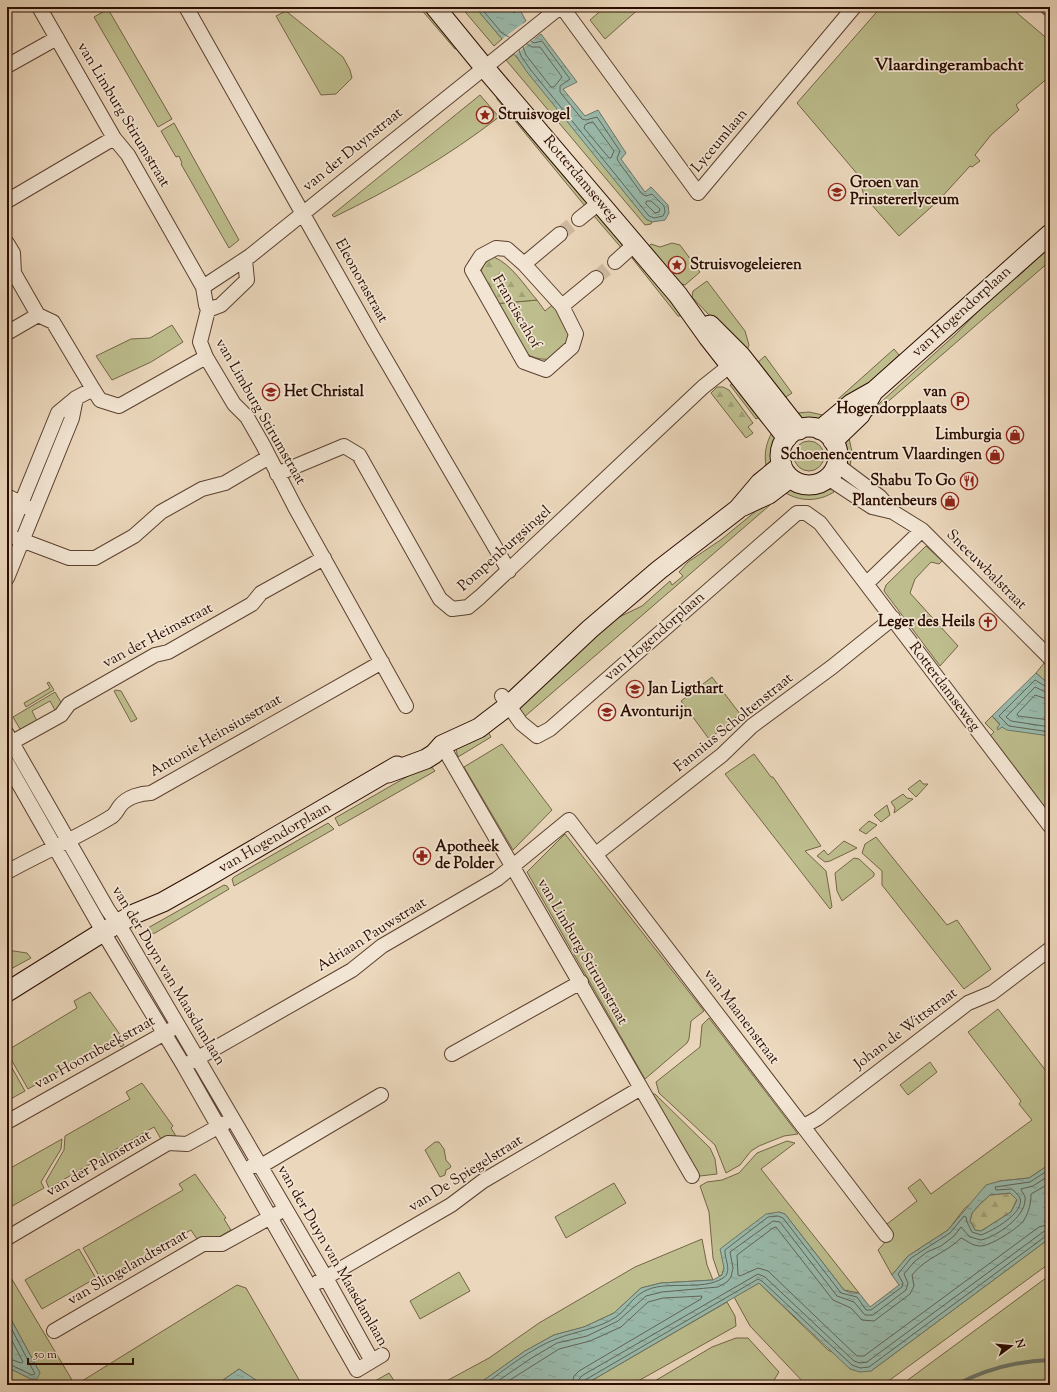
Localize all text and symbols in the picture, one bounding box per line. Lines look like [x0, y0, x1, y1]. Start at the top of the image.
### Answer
street label: van Limburg Stirumstraat [71, 39, 175, 191]
district label: Vlaardingerambacht [875, 54, 1024, 78]
street label: van der Duynstraat [298, 103, 408, 197]
street label: Lyceumlaan [687, 104, 753, 177]
place icon: Struisvogel [475, 105, 495, 125]
place label: Struisvogel [498, 105, 571, 126]
street label: Rotterdamseweg [538, 131, 622, 227]
place label: Groen van Prinstererlyceum [850, 173, 960, 211]
school or university icon: Groen van Prinstererlyceum [827, 182, 847, 202]
street label: Eleonorastraat [329, 235, 393, 327]
place icon: Struisvogeleieren [667, 255, 687, 275]
place label: Struisvogeleieren [690, 255, 802, 276]
street label: van Hogendorplaan [908, 262, 1016, 362]
street label: Franciscahof [486, 271, 546, 353]
street label: van Limburg Stirumstraat [209, 335, 311, 489]
school or university icon: Het Christal [261, 382, 281, 402]
place label: Het Christal [284, 382, 365, 403]
place label: van Hogendorpplaats [837, 382, 947, 420]
parking icon: van Hogendorpplaats [950, 391, 970, 411]
place label: Limburgia [935, 425, 1002, 446]
shop icon: Limburgia [1005, 425, 1025, 445]
place label: Schoenencentrum Vlaardingen [781, 445, 982, 466]
shop icon: Schoenencentrum Vlaardingen [985, 445, 1005, 465]
place label: Shabu To Go [870, 471, 956, 492]
restaurant icon: Shabu To Go [959, 471, 979, 491]
place label: Plantenbeurs [853, 491, 937, 512]
shop icon: Plantenbeurs [940, 491, 960, 511]
street label: Pompenburgsingel [454, 501, 556, 597]
street label: Sneeuwbalstraat [941, 525, 1031, 615]
street label: van Hogendorplaan [600, 587, 710, 687]
street label: van der Heimstraat [99, 598, 217, 674]
place label: Leger des Heils [878, 612, 975, 633]
church icon: Leger des Heils [978, 612, 998, 632]
street label: Rotterdamseweg [903, 638, 985, 736]
street label: Fannius Scholtenstraat [670, 668, 798, 778]
school or university icon: Jan Ligthart [625, 679, 645, 699]
place label: Jan Ligthart [647, 679, 724, 700]
street label: Antonie Heinsiusstraat [146, 690, 286, 782]
school or university icon: Avonturijn [597, 702, 617, 722]
place label: Avonturijn [620, 702, 692, 723]
street label: van Hogendorplaan [215, 797, 335, 879]
place label: Apotheek de Polder [435, 837, 500, 875]
pharmacy icon: Apotheek de Polder [412, 846, 432, 866]
street label: van Limburg Stirumstraat [531, 875, 633, 1029]
street label: van der Duyn van Maasdamlaan [106, 882, 230, 1070]
street label: Adriaan Pauwstraat [313, 893, 431, 977]
street label: van Maanenstraat [698, 965, 784, 1069]
street label: Johan de Wittstraat [849, 983, 962, 1075]
street label: van Hoornbeekstraat [31, 1011, 159, 1095]
street label: van der Palmstraat [43, 1125, 155, 1203]
street label: van De Spiegelstraat [405, 1130, 527, 1218]
street label: van der Duyn van Maasdamlaan [271, 1162, 393, 1351]
street label: van Slingelandtstraat [64, 1225, 192, 1311]
north arrow [991, 1326, 1031, 1366]
text: N [1010, 1336, 1029, 1350]
scale bar [28, 1340, 133, 1366]
text: 50 m [33, 1346, 57, 1364]

